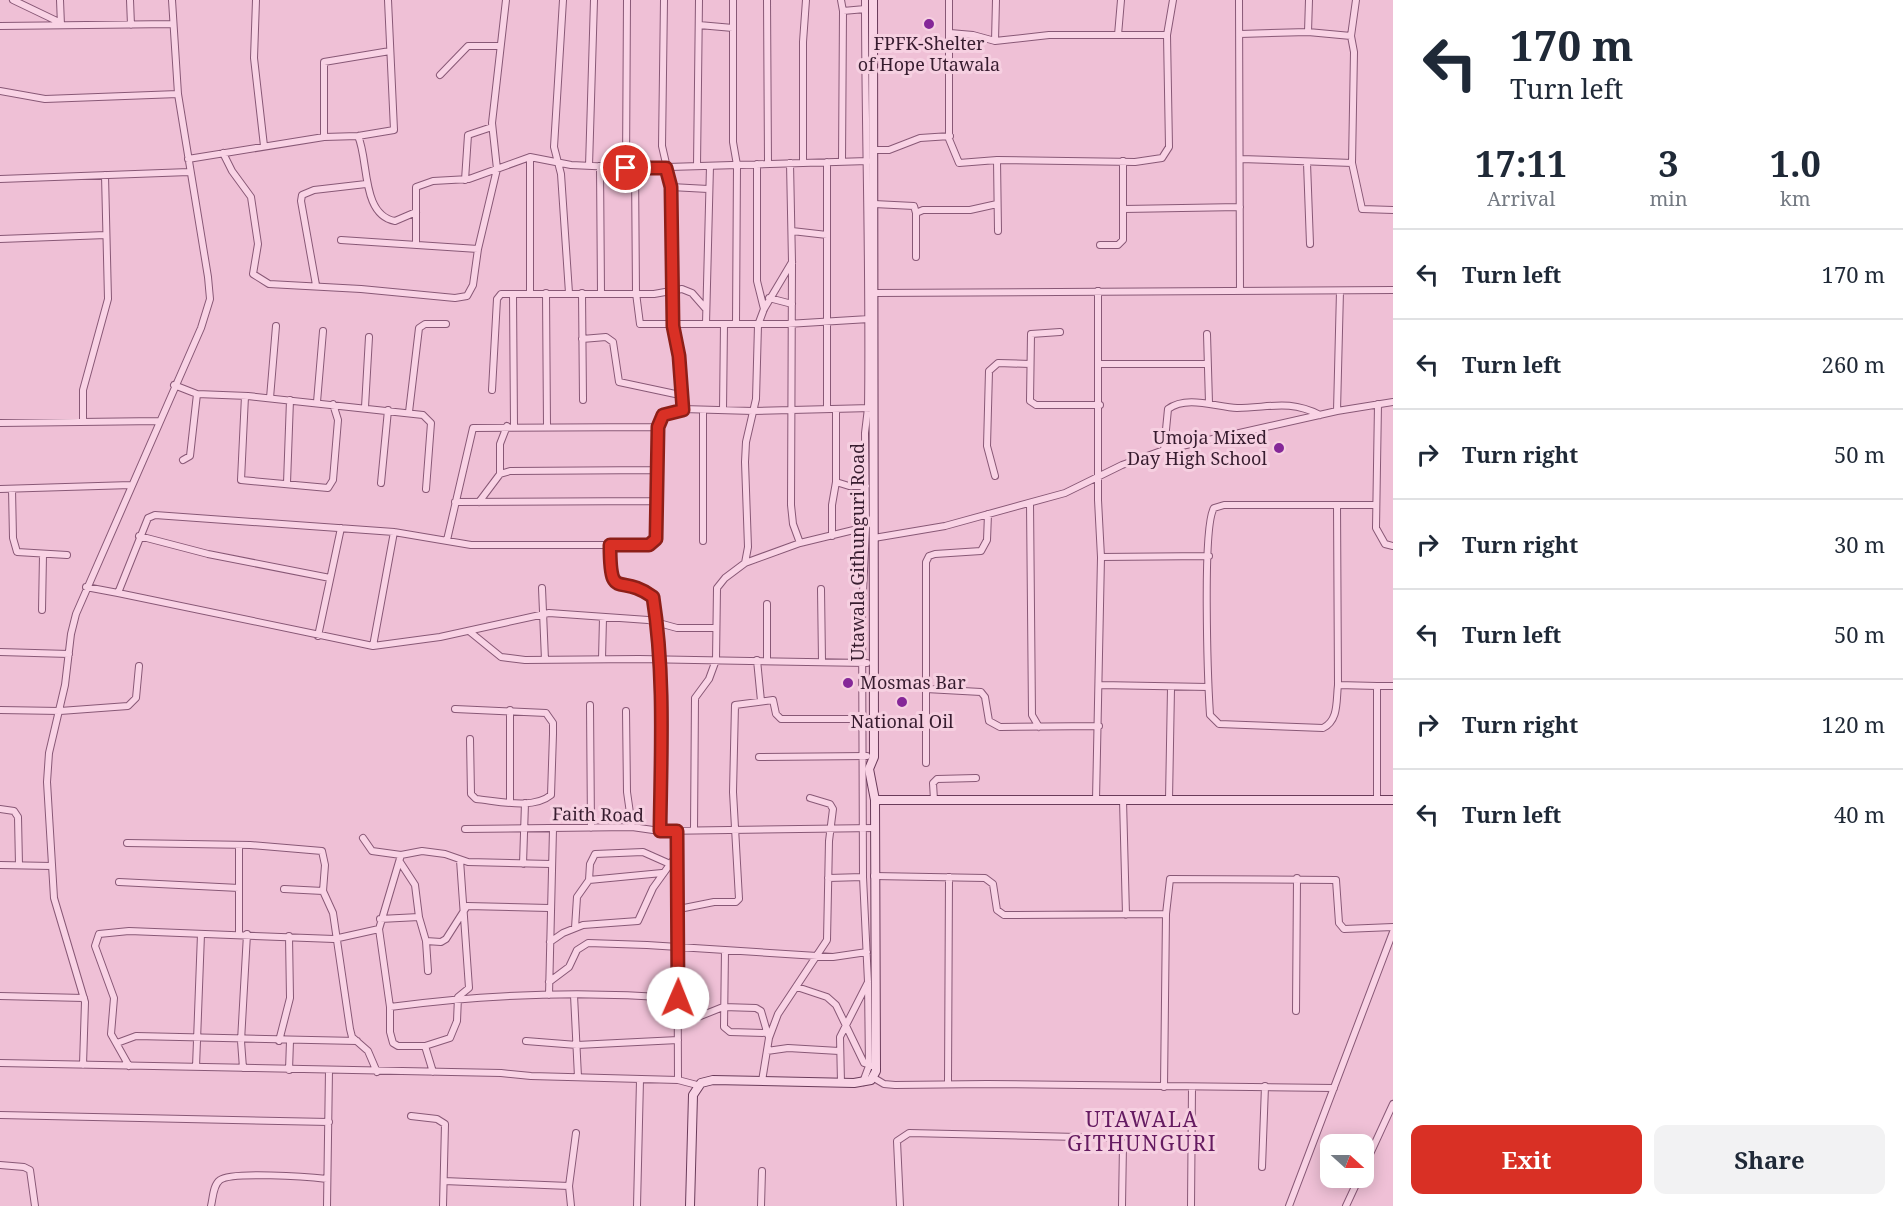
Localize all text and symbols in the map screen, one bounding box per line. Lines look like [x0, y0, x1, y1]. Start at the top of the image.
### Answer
text: 170 m [1510, 16, 1634, 73]
marker: FPFK-Shelter of Hope Utawala [922, 17, 936, 31]
icon: left [1411, 24, 1489, 102]
place label: FPFK-Shelter of Hope Utawala [858, 31, 1000, 76]
text: Turn left [1510, 70, 1623, 107]
text: 17:11 [1475, 139, 1567, 188]
text: 3 [1658, 139, 1679, 188]
text: 1.0 [1770, 139, 1821, 188]
pin [600, 142, 651, 193]
icon: arrive [609, 151, 642, 184]
text: Arrival [1487, 185, 1555, 212]
text: min [1649, 185, 1688, 212]
text: km [1780, 185, 1811, 212]
icon: left [1411, 258, 1444, 291]
text: Turn left [1462, 259, 1561, 289]
text: 170 m [1822, 259, 1885, 289]
icon: left [1411, 348, 1444, 381]
text: Turn left [1462, 349, 1561, 379]
text: 260 m [1822, 349, 1885, 379]
place label: Umoja Mixed Day High School [1127, 425, 1267, 470]
icon: right [1411, 438, 1444, 471]
text: Turn right [1462, 439, 1578, 469]
text: 50 m [1834, 439, 1885, 469]
marker: Umoja Mixed Day High School [1272, 441, 1286, 455]
street label: Utawala Githunguri Road [845, 443, 869, 661]
icon: right [1411, 528, 1444, 561]
text: Turn right [1462, 529, 1578, 559]
text: 30 m [1834, 529, 1885, 559]
icon: left [1411, 618, 1444, 651]
text: Turn left [1462, 619, 1561, 649]
text: 50 m [1834, 619, 1885, 649]
place label: Mosmas Bar [860, 670, 966, 694]
marker: Mosmas Bar [841, 676, 855, 690]
marker: National Oil [895, 695, 909, 709]
icon: right [1411, 708, 1444, 741]
place label: National Oil [850, 709, 954, 733]
text: Turn right [1462, 709, 1578, 739]
text: 120 m [1822, 709, 1885, 739]
icon: left [1411, 798, 1444, 831]
text: Turn left [1462, 799, 1561, 829]
text: 40 m [1834, 799, 1885, 829]
street label: Faith Road [552, 801, 644, 827]
position arrow [646, 966, 710, 1030]
district label: UTAWALA GITHUNGURI [1067, 1105, 1217, 1157]
button: Exit [1411, 1125, 1642, 1194]
button: Share [1654, 1125, 1885, 1194]
north arrow [1320, 1134, 1374, 1188]
map controls [1320, 1134, 1374, 1188]

